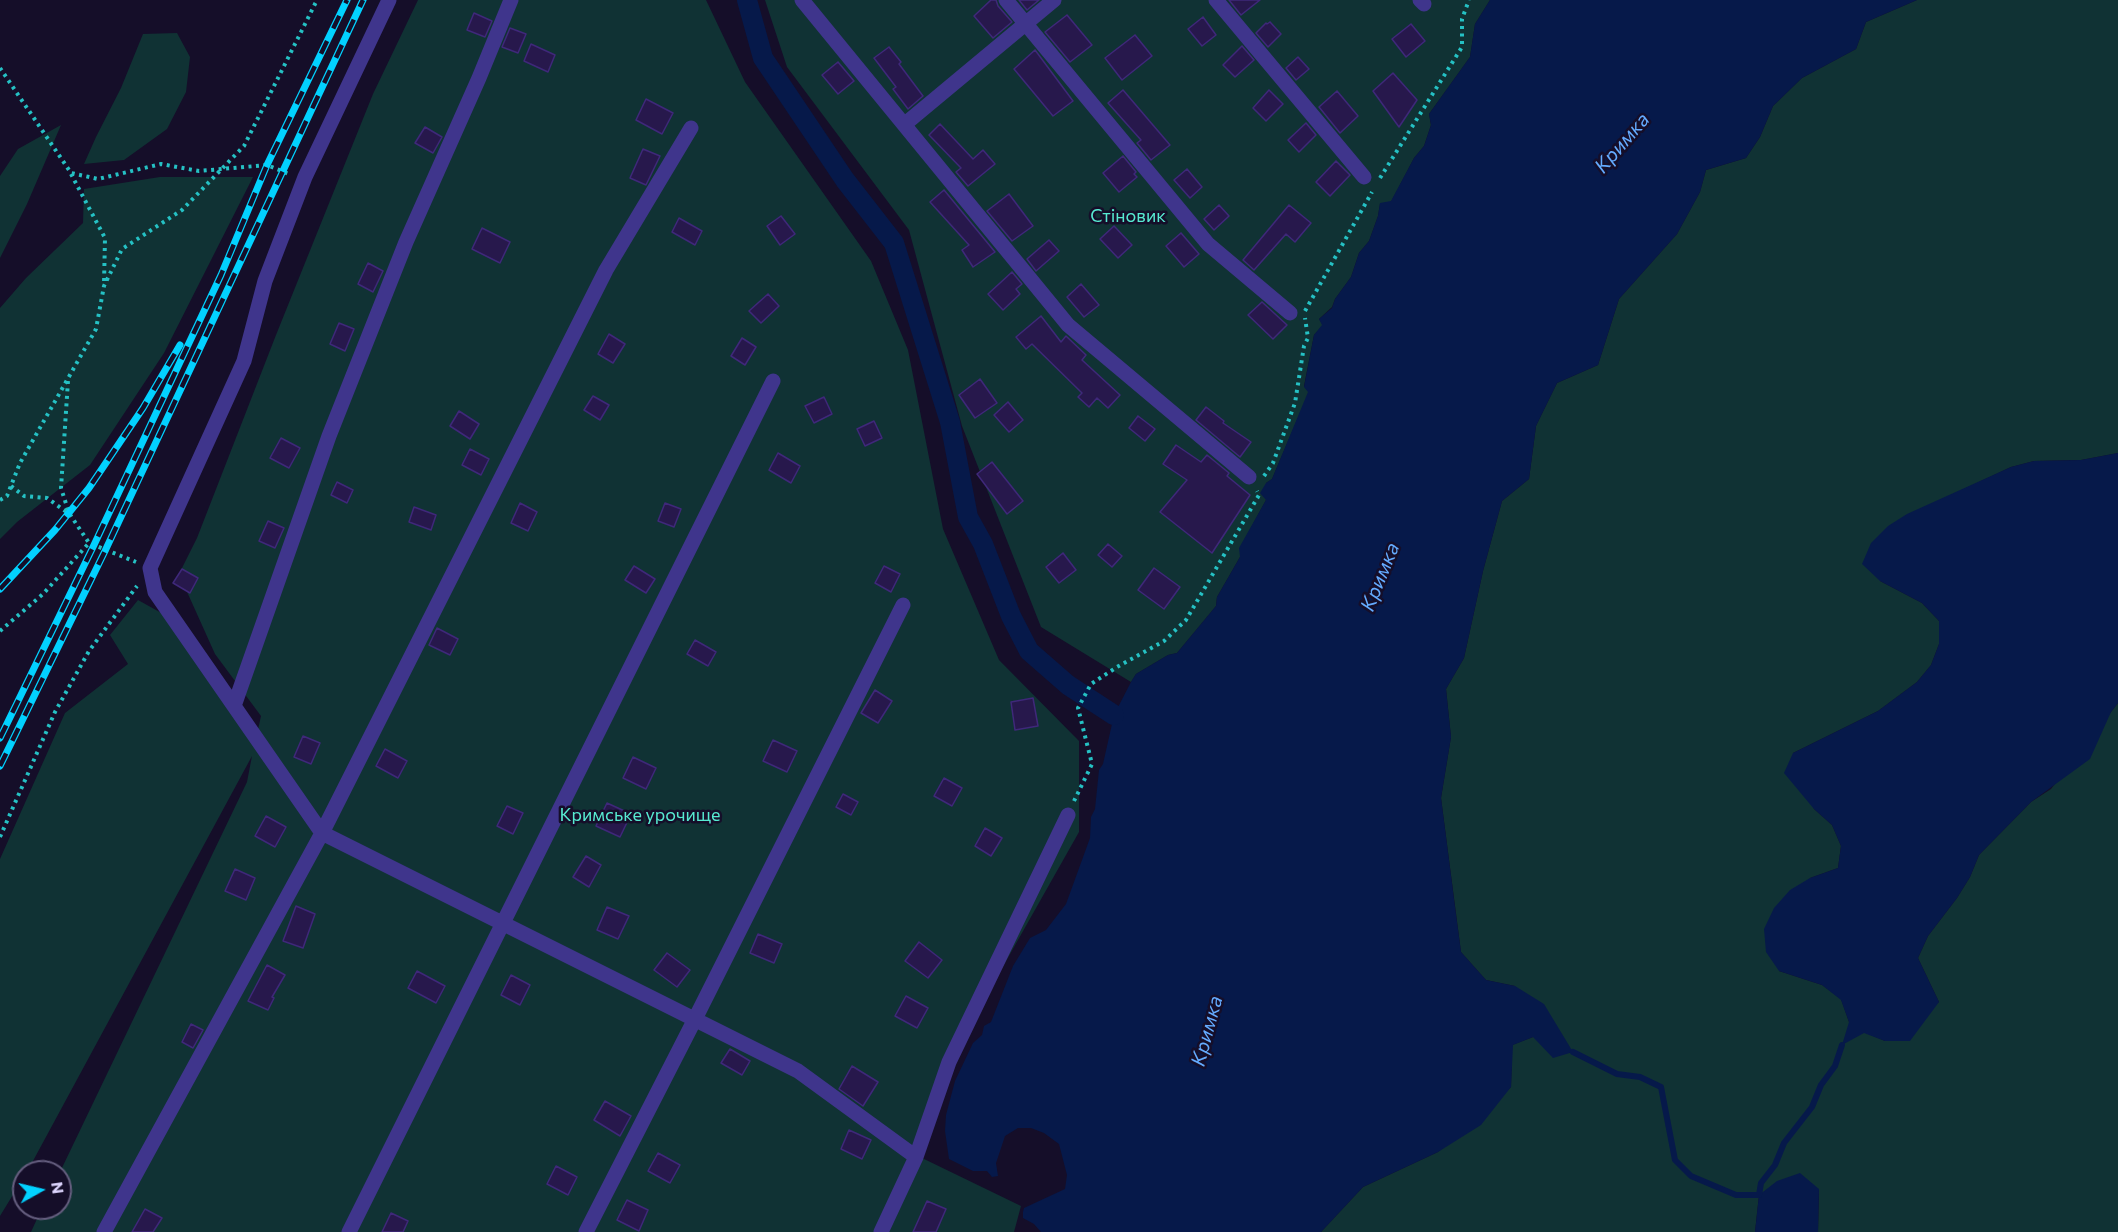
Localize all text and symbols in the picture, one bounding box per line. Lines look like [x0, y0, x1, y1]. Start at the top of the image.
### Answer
water label: Кримка [1589, 108, 1655, 178]
park label: Стіновик [1090, 205, 1166, 227]
water label: Кримка [1355, 539, 1405, 615]
park label: Кримське урочище [559, 804, 721, 826]
water label: Кримка [1186, 993, 1228, 1069]
north arrow [12, 1160, 72, 1220]
text: N [48, 1180, 69, 1195]

